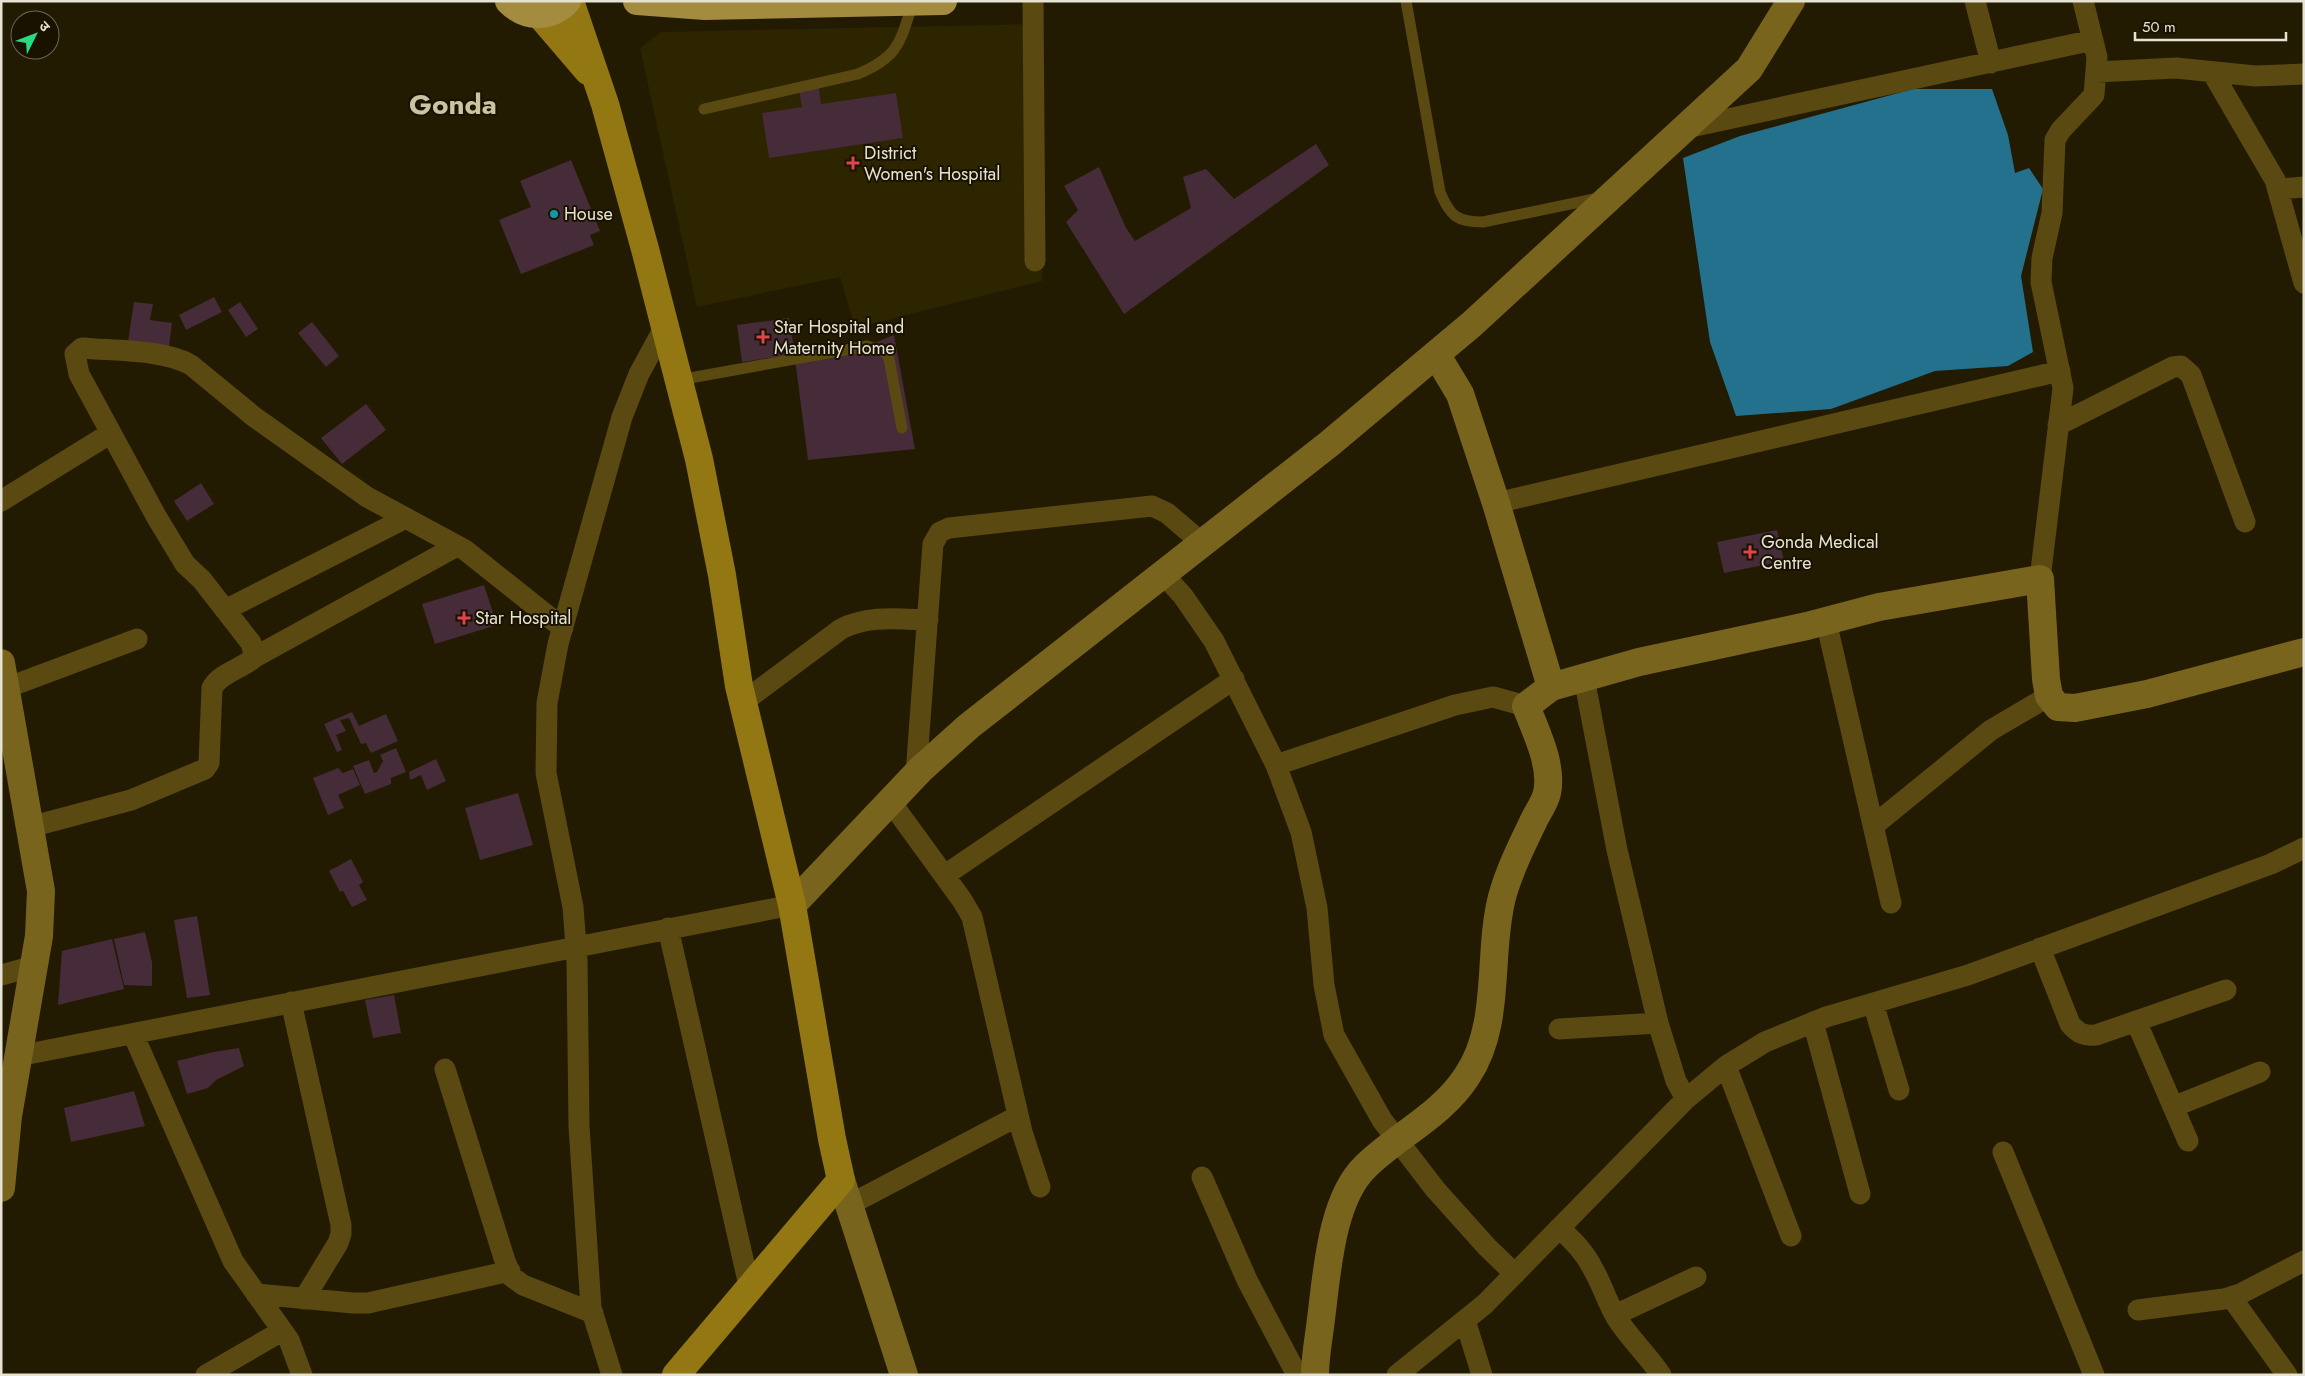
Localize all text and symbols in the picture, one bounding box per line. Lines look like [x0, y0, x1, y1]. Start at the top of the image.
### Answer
north arrow [10, 10, 60, 60]
scale bar [2135, 10, 2286, 42]
text: 50 m [2142, 16, 2176, 38]
text: उ [34, 17, 55, 37]
district label: Gonda [409, 84, 497, 125]
place label: District Women's Hospital [864, 140, 1000, 187]
marker: District Women's Hospital [846, 156, 860, 170]
place label: House [564, 201, 613, 227]
marker: House [548, 208, 560, 220]
place label: Star Hospital and Maternity Home [774, 314, 904, 361]
marker: Star Hospital and Maternity Home [756, 330, 770, 344]
place label: Gonda Medical Centre [1761, 529, 1879, 576]
marker: Gonda Medical Centre [1743, 545, 1757, 559]
place label: Star Hospital [475, 605, 571, 631]
marker: Star Hospital [457, 611, 471, 625]

